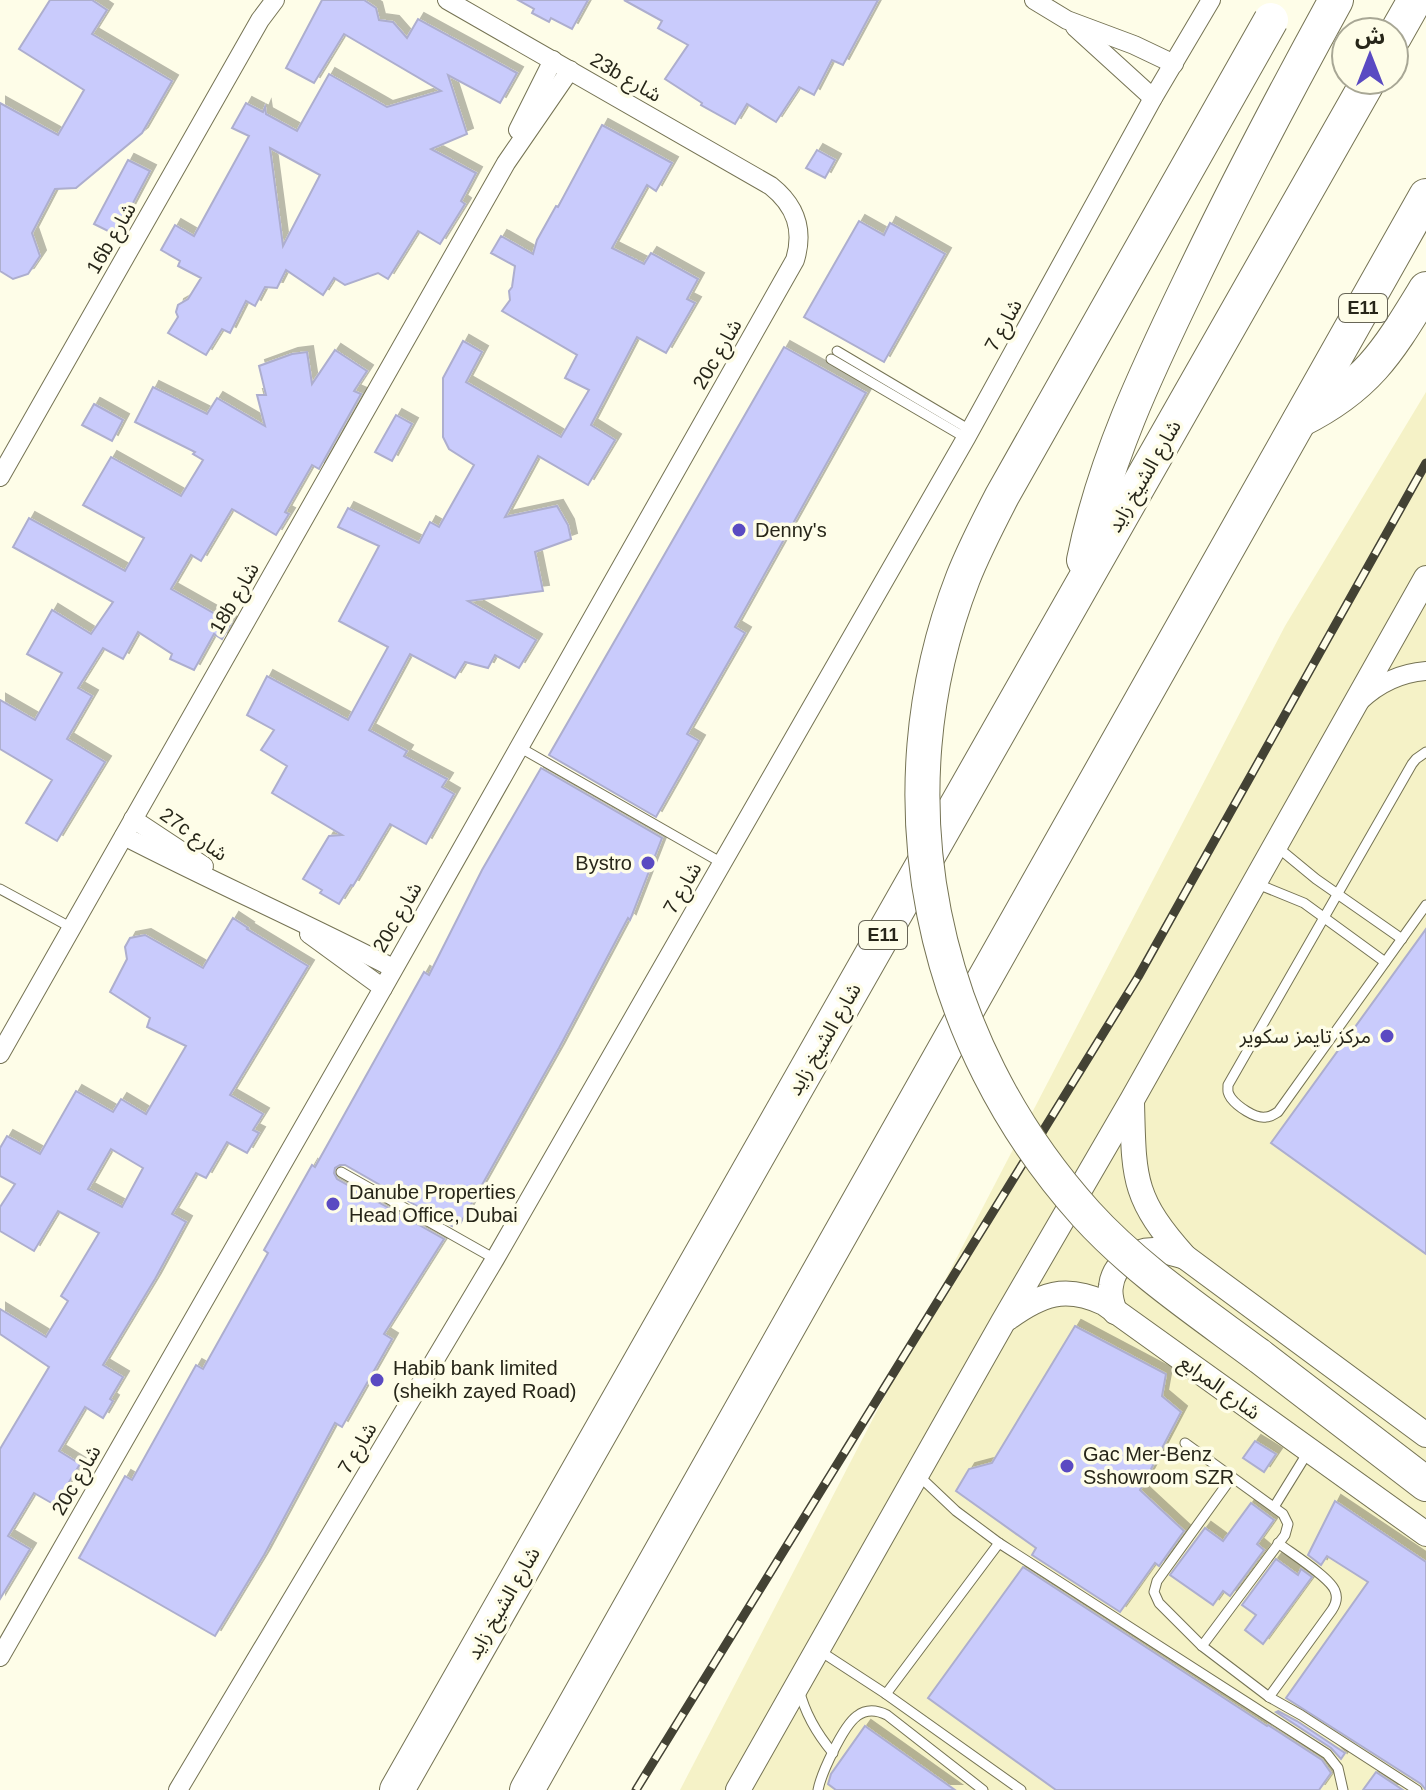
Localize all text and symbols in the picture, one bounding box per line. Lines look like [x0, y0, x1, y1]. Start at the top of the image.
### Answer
north arrow [1330, 16, 1410, 96]
text: ش [1355, 24, 1385, 49]
street label: 23b شارع [585, 48, 665, 109]
street label: 16b شارع [82, 199, 143, 279]
road number: E11 [1339, 294, 1387, 322]
street label: شارع 7 [980, 295, 1030, 357]
street label: 20c شارع [688, 315, 749, 395]
street label: شارع الشيخ زايد [1103, 416, 1188, 538]
place label: Denny's [755, 519, 827, 541]
marker: Denny's [730, 521, 748, 539]
street label: 18b شارع [205, 559, 266, 639]
street label: 27c شارع [154, 803, 232, 868]
place label: Bystro [575, 852, 632, 874]
marker: Bystro [639, 854, 657, 872]
street label: شارع 7 [659, 858, 709, 920]
street label: 20c شارع [368, 878, 429, 958]
road number: E11 [859, 921, 907, 949]
street label: شارع الشيخ زايد [783, 979, 868, 1101]
place label: مركز تايمز سكوير [1239, 1025, 1371, 1048]
marker: مركز تايمز سكوير [1378, 1027, 1396, 1045]
place label: Danube Properties Head Office, Dubai [349, 1181, 518, 1226]
marker: Danube Properties Head Office, Dubai [324, 1195, 342, 1213]
street label: شارع المرابع [1173, 1350, 1265, 1427]
place label: Habib bank limited (sheikh zayed Road) [393, 1357, 576, 1402]
marker: Habib bank limited (sheikh zayed Road) [368, 1371, 386, 1389]
street label: شارع 7 [333, 1418, 384, 1480]
street label: 20c شارع [47, 1441, 108, 1521]
place label: Gac Mer-Benz Sshowroom SZR [1083, 1443, 1234, 1488]
marker: Gac Mer-Benz Sshowroom SZR [1058, 1457, 1076, 1475]
street label: شارع الشيخ زايد [462, 1543, 547, 1665]

